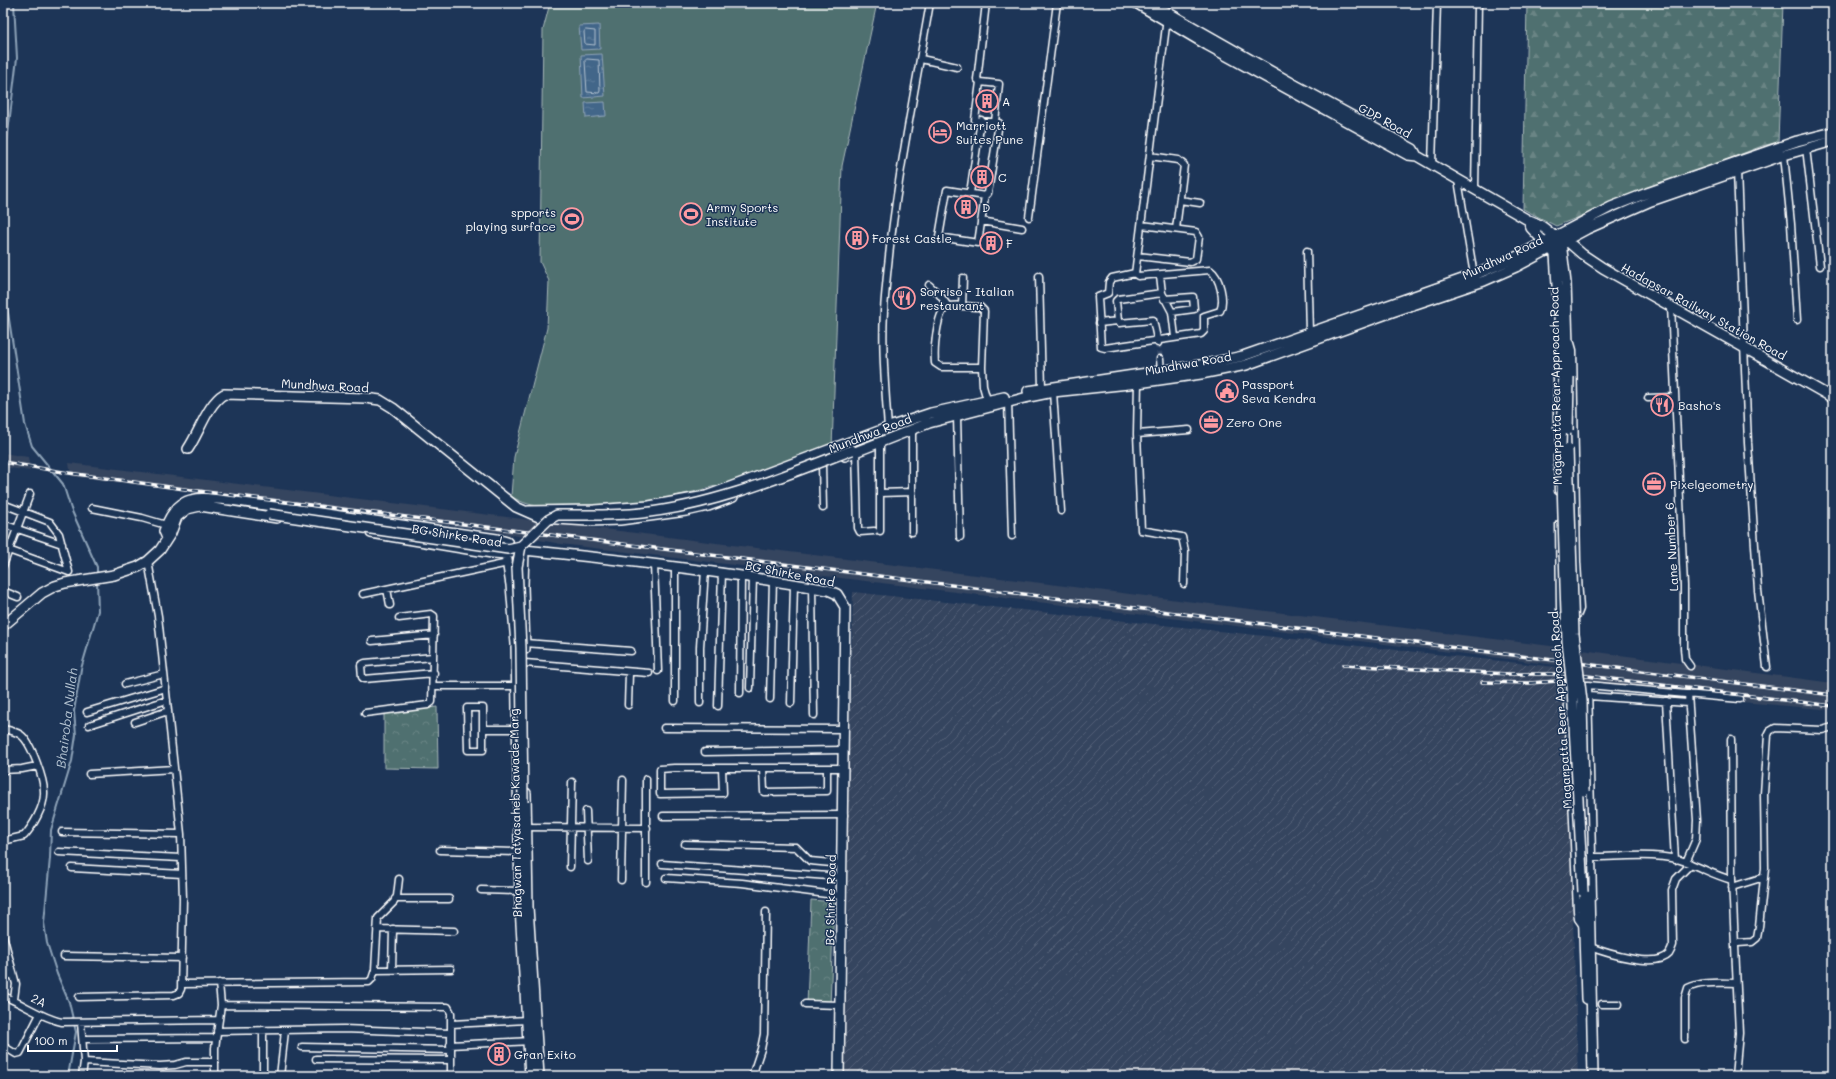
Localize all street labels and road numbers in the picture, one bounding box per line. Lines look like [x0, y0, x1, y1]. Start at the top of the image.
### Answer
street label: GDP Road [1356, 99, 1415, 141]
street label: Mundhwa Road [1459, 231, 1545, 283]
street label: Hadapsar Railway Station Road [1619, 259, 1790, 363]
street label: Magarpatta Rear Approach Road [1545, 286, 1565, 485]
street label: Mundhwa Road [1143, 347, 1233, 378]
street label: Mundhwa Road [281, 375, 370, 395]
street label: Mundhwa Road [826, 410, 914, 456]
street label: Lane Number 6 [1661, 502, 1681, 592]
street label: BG Shirke Road [411, 520, 504, 550]
street label: BG Shirke Road [744, 556, 837, 590]
street label: Magarpatta Rear Approach Road [1545, 610, 1575, 809]
street label: Bhagwan Tatyasaheb Kawade Marg [505, 709, 525, 917]
street label: BG Shirke Road [821, 854, 839, 946]
street label: 2A [29, 989, 49, 1011]

